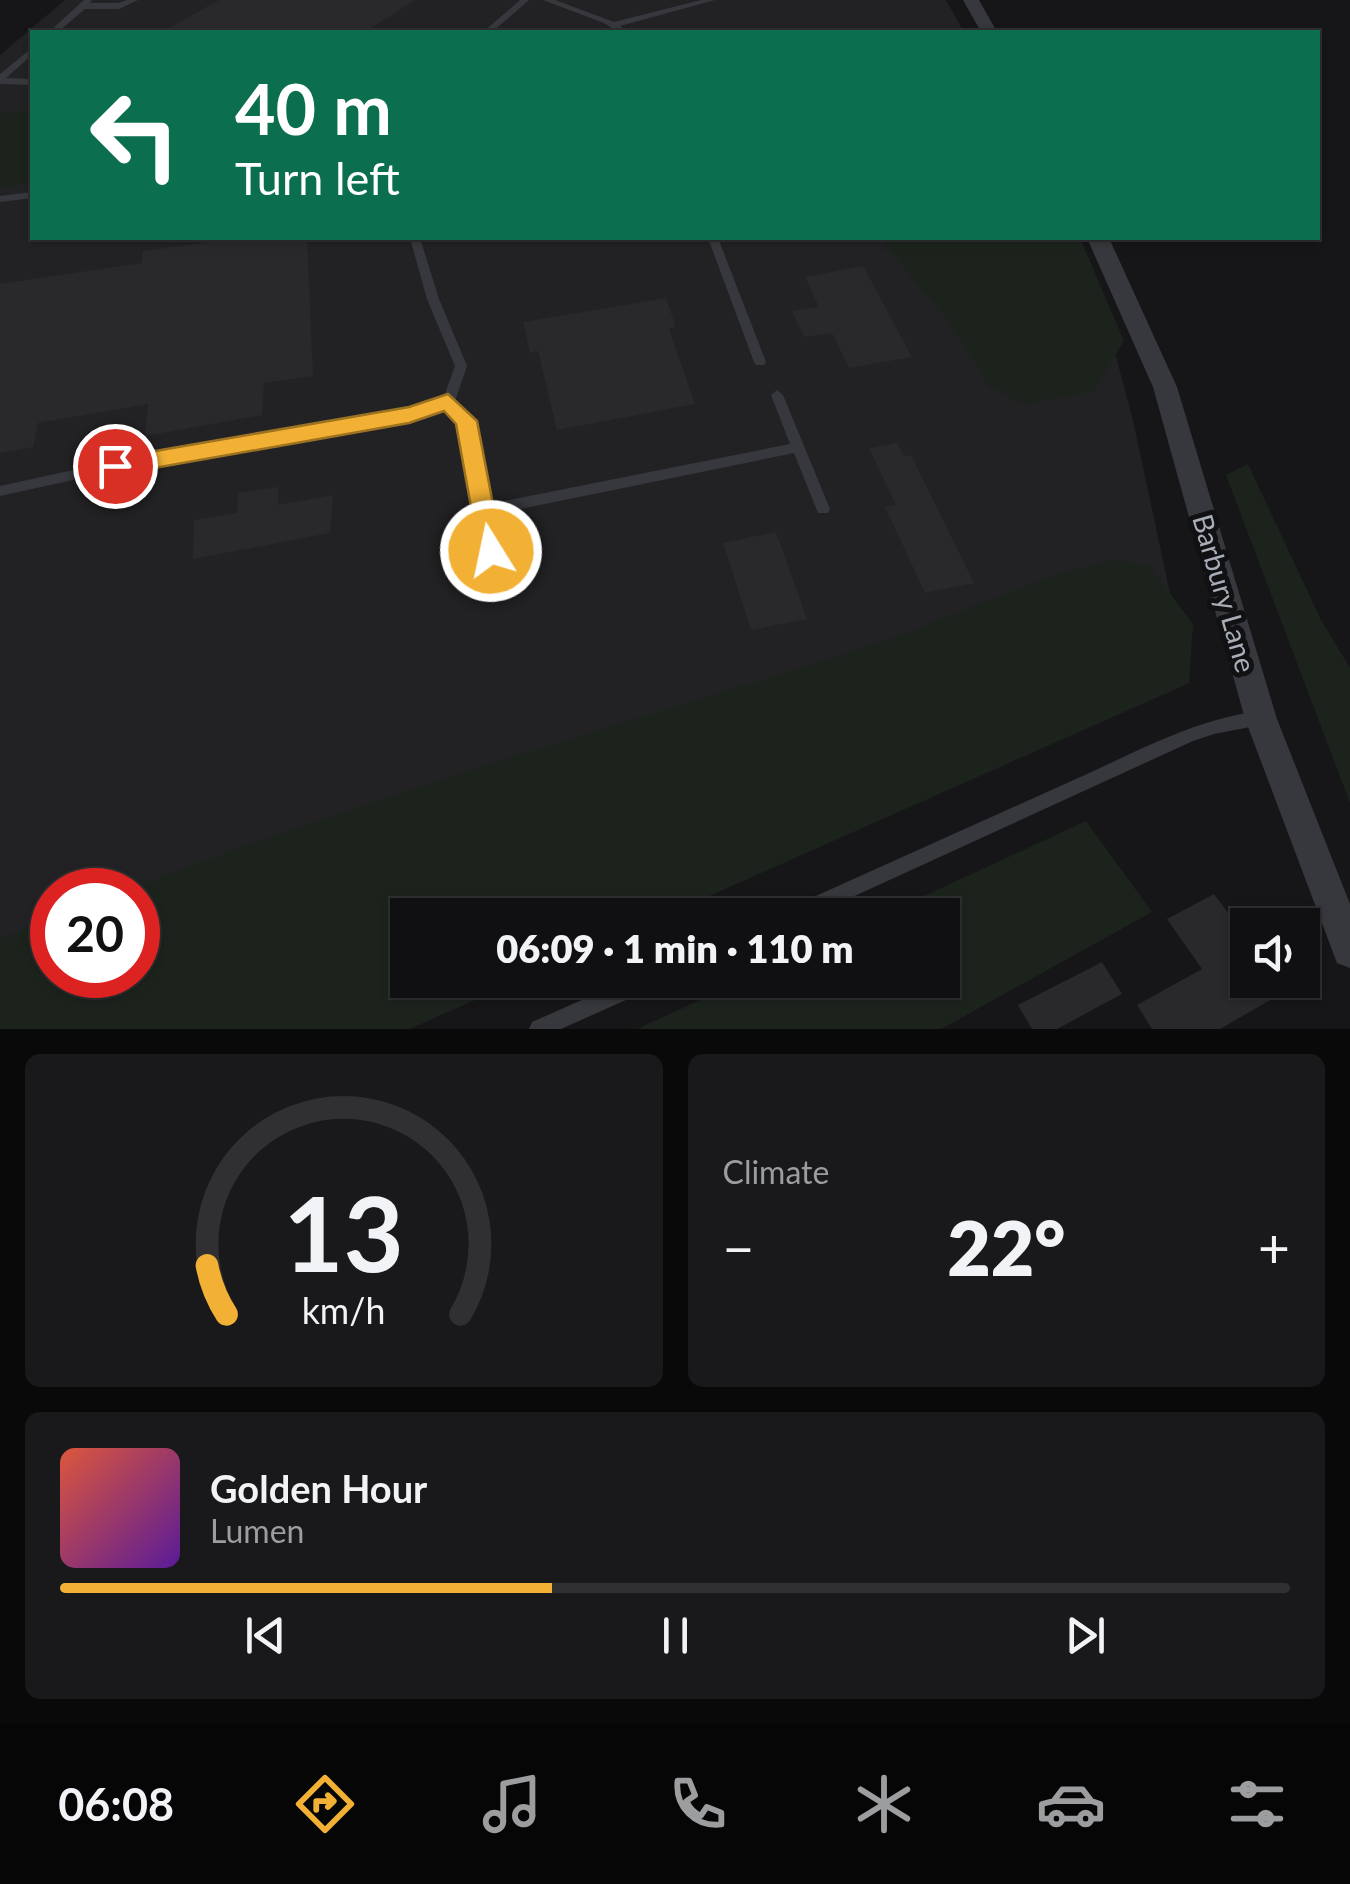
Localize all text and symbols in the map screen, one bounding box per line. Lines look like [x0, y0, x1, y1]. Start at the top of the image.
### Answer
text: 40 m [235, 66, 392, 150]
icon: left [70, 70, 200, 200]
text: Turn left [235, 151, 400, 205]
pin [73, 424, 158, 509]
icon: arrive [88, 439, 143, 494]
position arrow [439, 499, 543, 603]
street label: Barbury Lane [1186, 510, 1264, 676]
speed limit sign: 20 [30, 868, 160, 998]
map controls [1230, 908, 1320, 998]
button: sound [1230, 908, 1320, 998]
text: 06:09 · 1 min · 110 m [496, 925, 854, 971]
text: Climate [723, 1152, 829, 1191]
text: 13 [283, 1169, 404, 1294]
text: 22° [947, 1202, 1065, 1292]
text: − [723, 1214, 754, 1280]
text: + [1258, 1214, 1290, 1280]
text: km/h [302, 1289, 386, 1332]
text: Golden Hour [210, 1465, 427, 1511]
text: Lumen [210, 1511, 304, 1550]
icon: previous [238, 1608, 293, 1663]
icon: pause [648, 1608, 703, 1663]
icon: next [1058, 1608, 1113, 1663]
icon: directions [290, 1769, 360, 1839]
icon: music [477, 1769, 547, 1839]
icon: phone [663, 1769, 733, 1839]
icon: climate [849, 1769, 919, 1839]
icon: car [1036, 1769, 1106, 1839]
icon: filters [1222, 1769, 1292, 1839]
text: 06:08 [58, 1777, 174, 1831]

